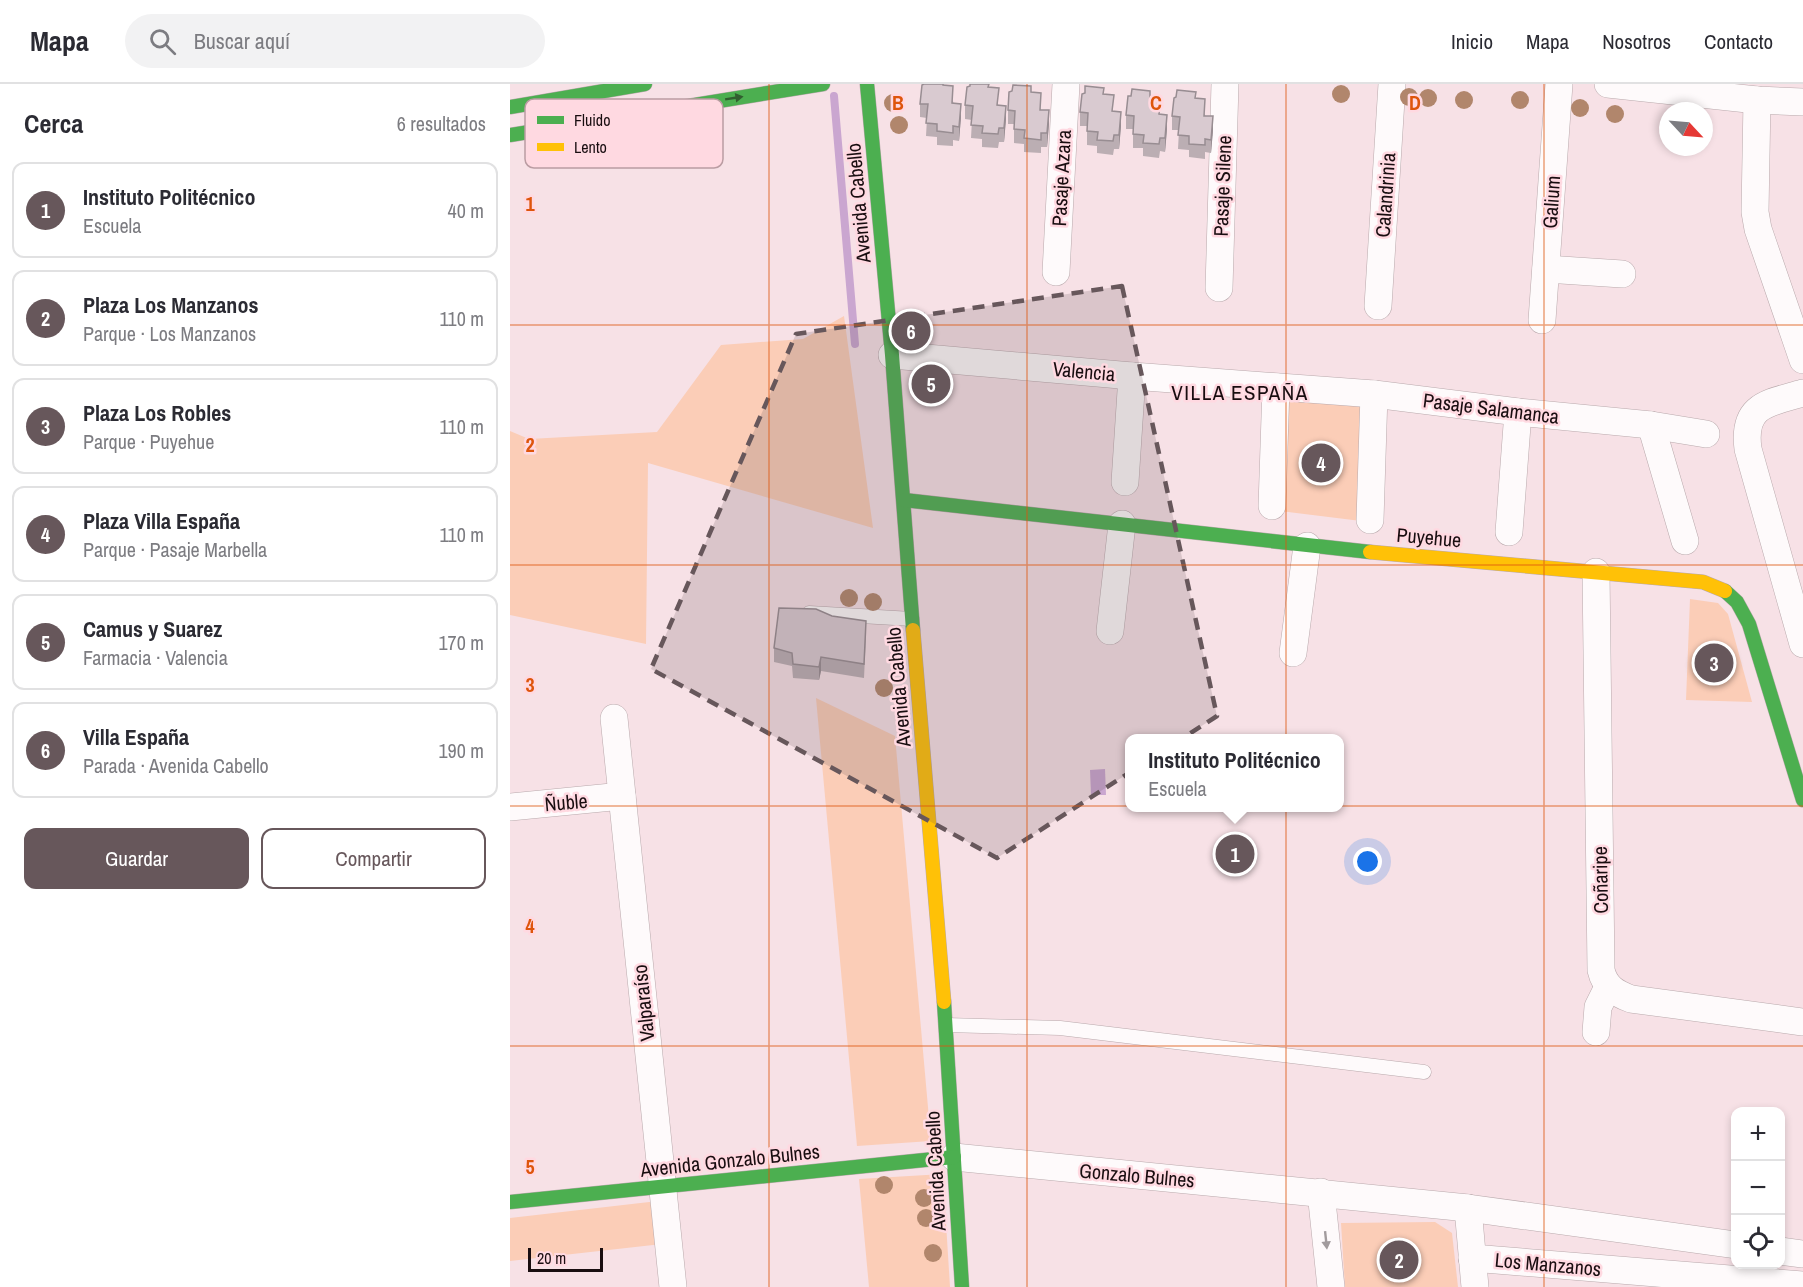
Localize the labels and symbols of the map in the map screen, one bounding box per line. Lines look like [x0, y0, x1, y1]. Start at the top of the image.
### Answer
text: B [892, 89, 904, 116]
text: C [1150, 89, 1162, 116]
text: D [1409, 89, 1421, 116]
one-way arrow [724, 94, 743, 103]
legend [525, 99, 723, 168]
north arrow [1659, 102, 1713, 156]
text: Fluido [574, 109, 610, 131]
street label: Pasaje Azara [1045, 129, 1077, 227]
street label: Pasaje Silene [1207, 135, 1237, 237]
text: Lento [574, 136, 607, 158]
street label: Avenida Cabello [839, 142, 877, 265]
street label: Calandrinia [1369, 152, 1401, 238]
street label: Galium [1536, 175, 1566, 229]
text: 1 [525, 190, 535, 217]
pin: 6 [892, 308, 930, 354]
street label: Valencia [1052, 355, 1116, 387]
pin: 5 [912, 362, 950, 406]
district label: VILLA ESPAÑA [1171, 378, 1309, 407]
street label: Pasaje Salamanca [1421, 386, 1561, 430]
text: 2 [525, 431, 535, 458]
pin: 4 [1302, 440, 1340, 485]
street label: Puyehue [1396, 521, 1462, 553]
street label: Avenida Cabello [879, 626, 917, 749]
pin: 3 [1694, 640, 1734, 686]
text: 3 [525, 671, 535, 698]
street label: Ñuble [543, 787, 589, 817]
pin: 1 [1216, 832, 1254, 876]
street label: Coñaripe [1586, 846, 1614, 914]
your location [1353, 847, 1382, 876]
text: 4 [525, 912, 535, 939]
street label: Valparaíso [626, 963, 660, 1043]
street label: Avenida Cabello [918, 1110, 952, 1233]
street label: Avenida Gonzalo Bulnes [638, 1137, 821, 1183]
text: 5 [525, 1153, 535, 1180]
street label: Gonzalo Bulnes [1078, 1157, 1196, 1193]
one-way arrow [1321, 1230, 1331, 1249]
pin: 2 [1380, 1238, 1418, 1282]
scale bar [528, 1245, 603, 1272]
street label: Los Manzanos [1494, 1246, 1602, 1282]

